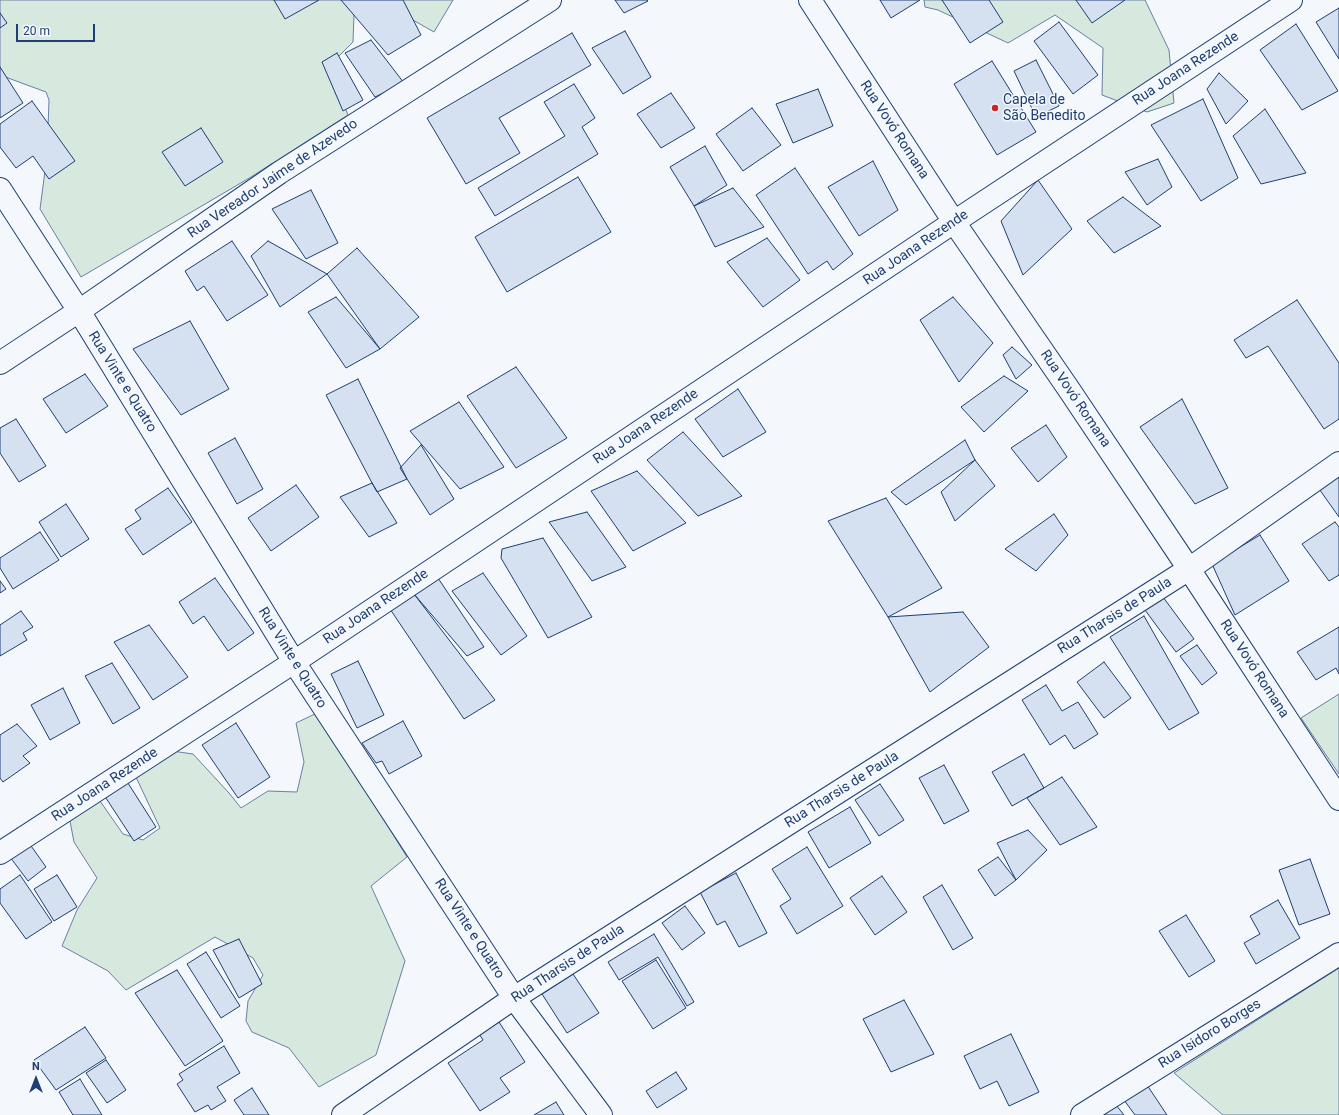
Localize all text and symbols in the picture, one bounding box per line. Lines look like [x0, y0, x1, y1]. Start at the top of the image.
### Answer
scale bar [18, 16, 97, 42]
text: 20 m [23, 24, 50, 38]
street label: Rua Joana Rezende [1130, 28, 1242, 110]
street label: Rua Vovó Romana [856, 78, 932, 182]
place label: Capela de São Benedito [1003, 92, 1085, 124]
marker: Capela de São Benedito [990, 103, 1000, 113]
street label: Rua Vereador Jaime de Azevedo [185, 116, 361, 242]
street label: Rua Joana Rezende [860, 207, 972, 289]
street label: Rua Vinte e Quatro [84, 328, 160, 436]
street label: Rua Vovó Romana [1036, 347, 1114, 451]
street label: Rua Joana Rezende [590, 386, 702, 468]
street label: Rua Joana Rezende [320, 566, 432, 648]
street label: Rua Tharsis de Paula [1055, 574, 1175, 658]
street label: Rua Vinte e Quatro [254, 604, 330, 712]
street label: Rua Vovó Romana [1216, 617, 1292, 721]
street label: Rua Joana Rezende [49, 744, 161, 826]
street label: Rua Tharsis de Paula [782, 748, 902, 832]
street label: Rua Vinte e Quatro [430, 876, 508, 982]
street label: Rua Tharsis de Paula [508, 921, 628, 1007]
street label: Rua Isidoro Borges [1156, 996, 1264, 1072]
north arrow [16, 1059, 56, 1099]
text: N [32, 1060, 40, 1073]

